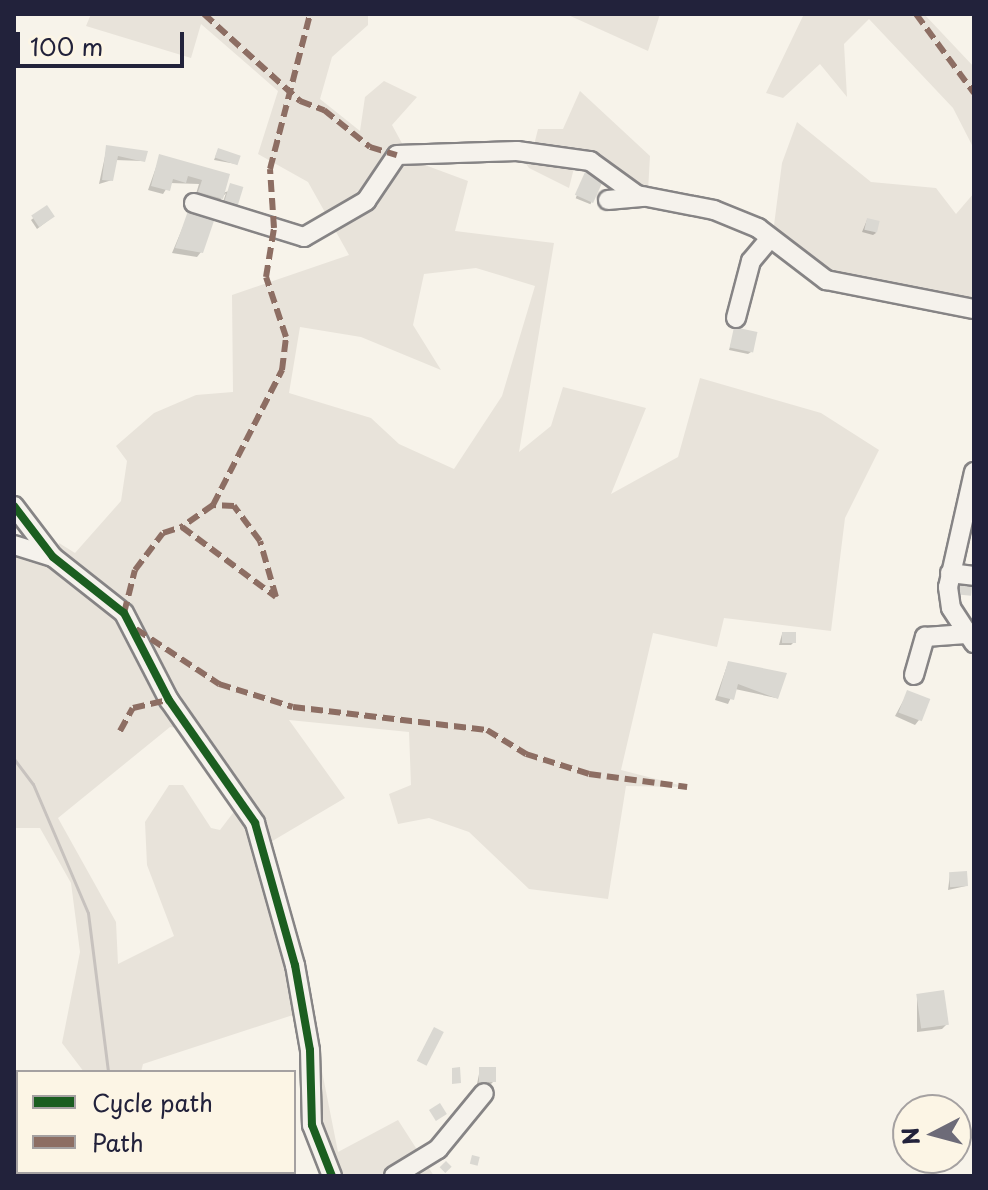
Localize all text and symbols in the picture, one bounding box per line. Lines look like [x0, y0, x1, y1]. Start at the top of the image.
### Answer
scale bar [20, 16, 188, 66]
text: 100 m [30, 28, 103, 64]
legend [16, 1070, 296, 1174]
text: Cycle path [92, 1084, 213, 1120]
north arrow [892, 1094, 972, 1174]
text: Path [92, 1124, 144, 1160]
text: N [892, 1126, 927, 1147]

